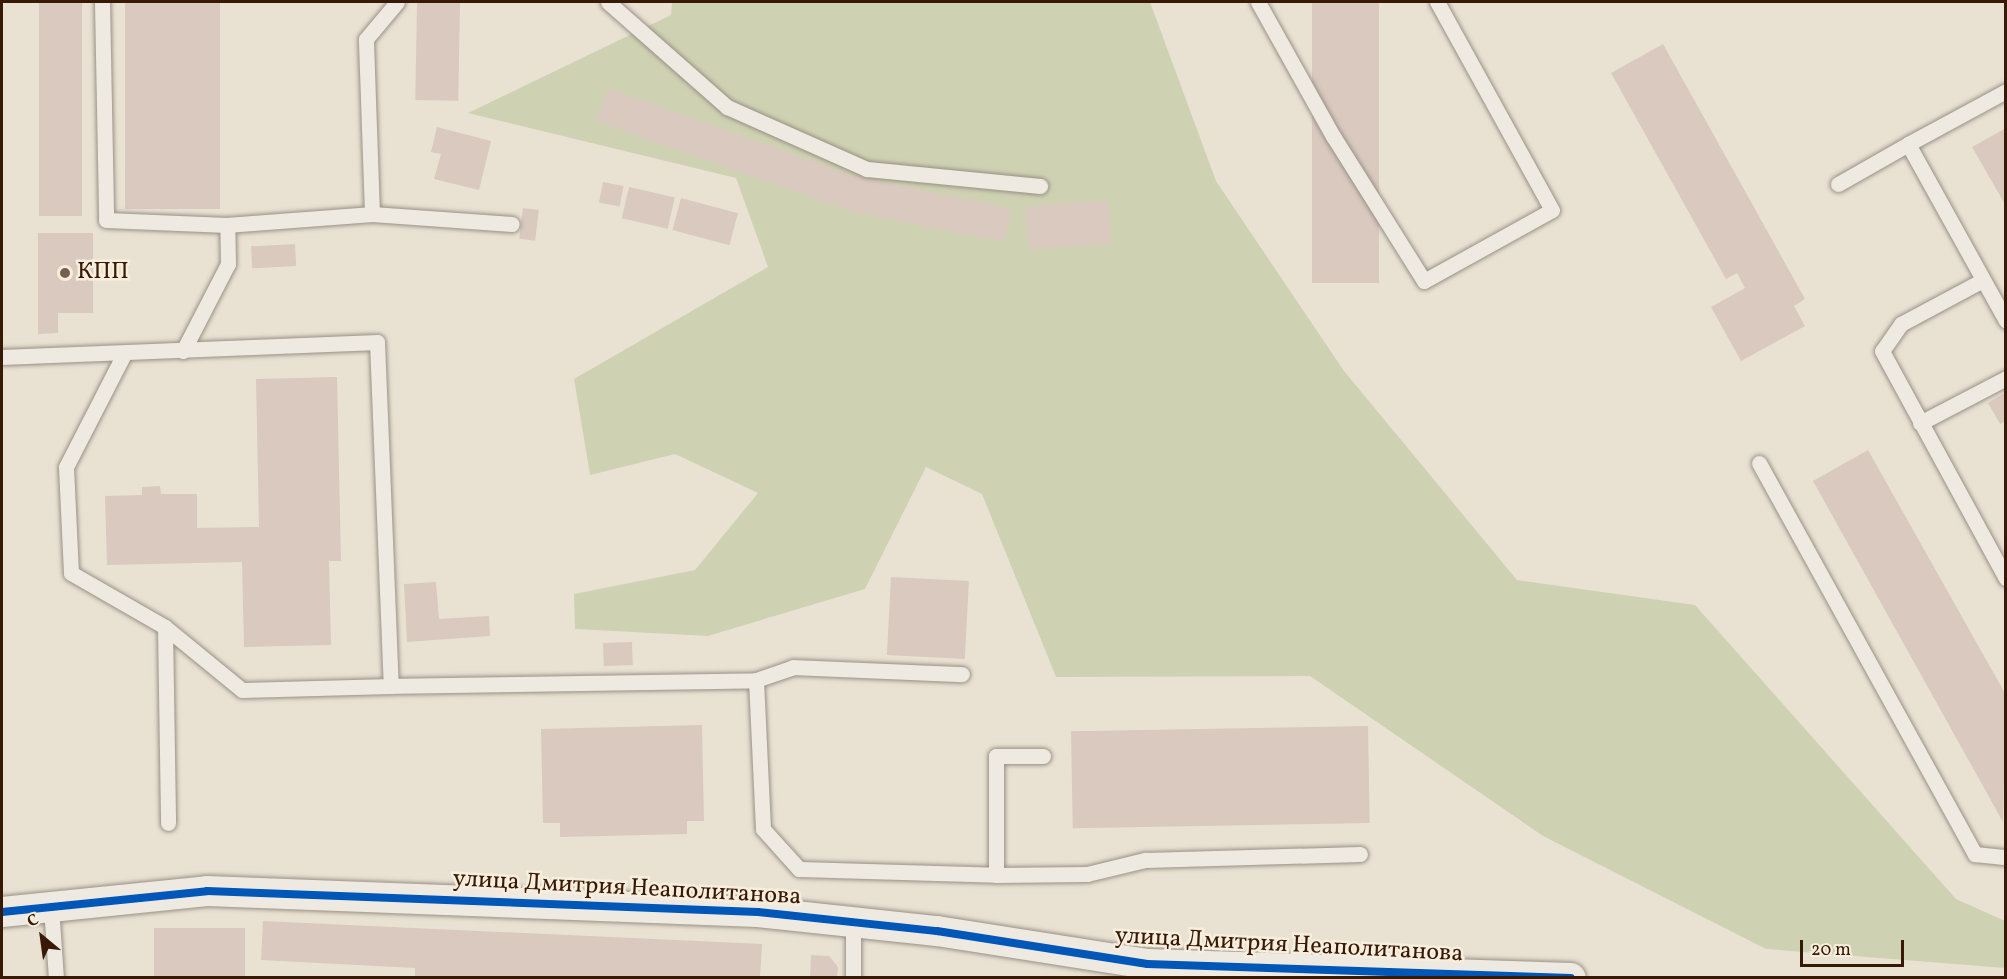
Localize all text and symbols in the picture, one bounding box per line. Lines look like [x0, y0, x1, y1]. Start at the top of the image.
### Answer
place label: КПП [77, 259, 129, 287]
marker: КПП [58, 266, 72, 280]
street label: улица Дмитрия Неаполитанова [452, 865, 802, 913]
north arrow [12, 907, 72, 967]
text: С [23, 909, 43, 933]
street label: улица Дмитрия Неаполитанова [1114, 922, 1464, 970]
scale bar [1803, 928, 1906, 966]
text: 20 m [1811, 938, 1851, 963]

